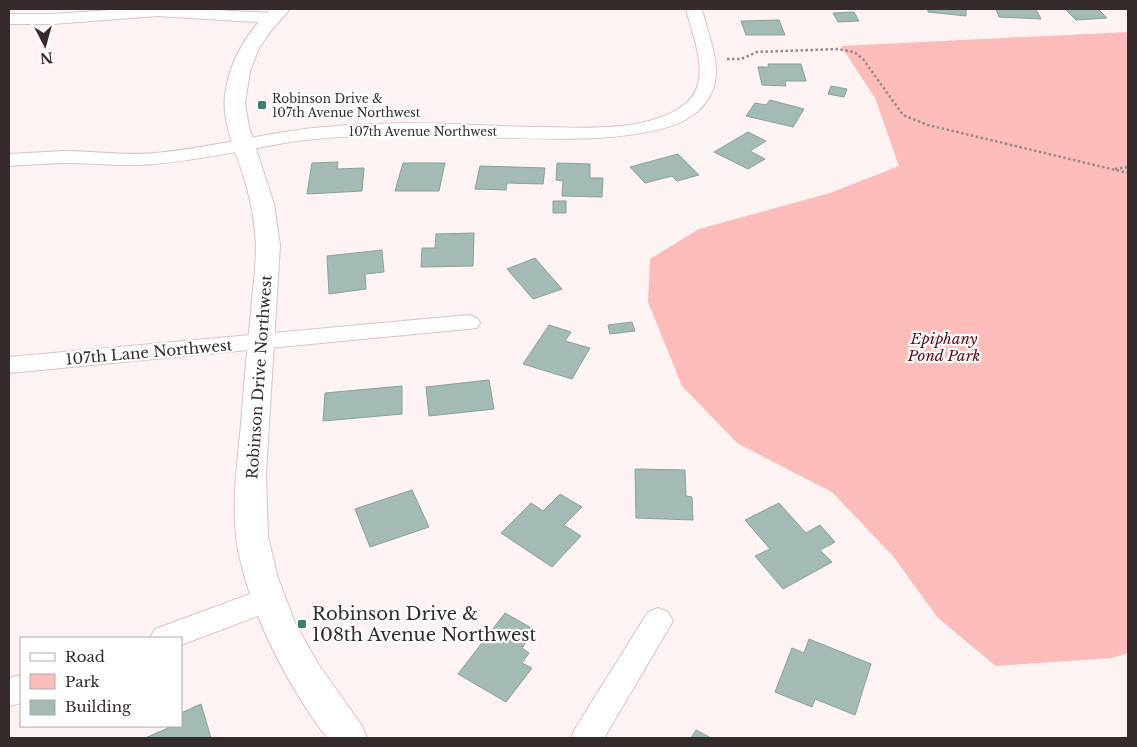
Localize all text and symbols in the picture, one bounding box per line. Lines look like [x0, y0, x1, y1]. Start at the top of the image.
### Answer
north arrow [20, 20, 70, 70]
text: N [39, 48, 54, 68]
place label: Robinson Drive & 107th Avenue Northwest [272, 91, 421, 120]
marker: Robinson Drive & 107th Avenue Northwest [256, 99, 268, 111]
street label: 107th Avenue Northwest [349, 124, 498, 139]
street label: Robinson Drive Northwest [242, 274, 276, 480]
park label: Epiphany Pond Park [907, 329, 980, 365]
street label: 107th Lane Northwest [65, 335, 233, 369]
place label: Robinson Drive & 108th Avenue Northwest [312, 603, 537, 646]
marker: Robinson Drive & 108th Avenue Northwest [296, 618, 308, 630]
legend [20, 637, 182, 727]
text: Road [65, 647, 105, 666]
text: Park [65, 672, 101, 691]
text: Building [65, 697, 132, 716]

